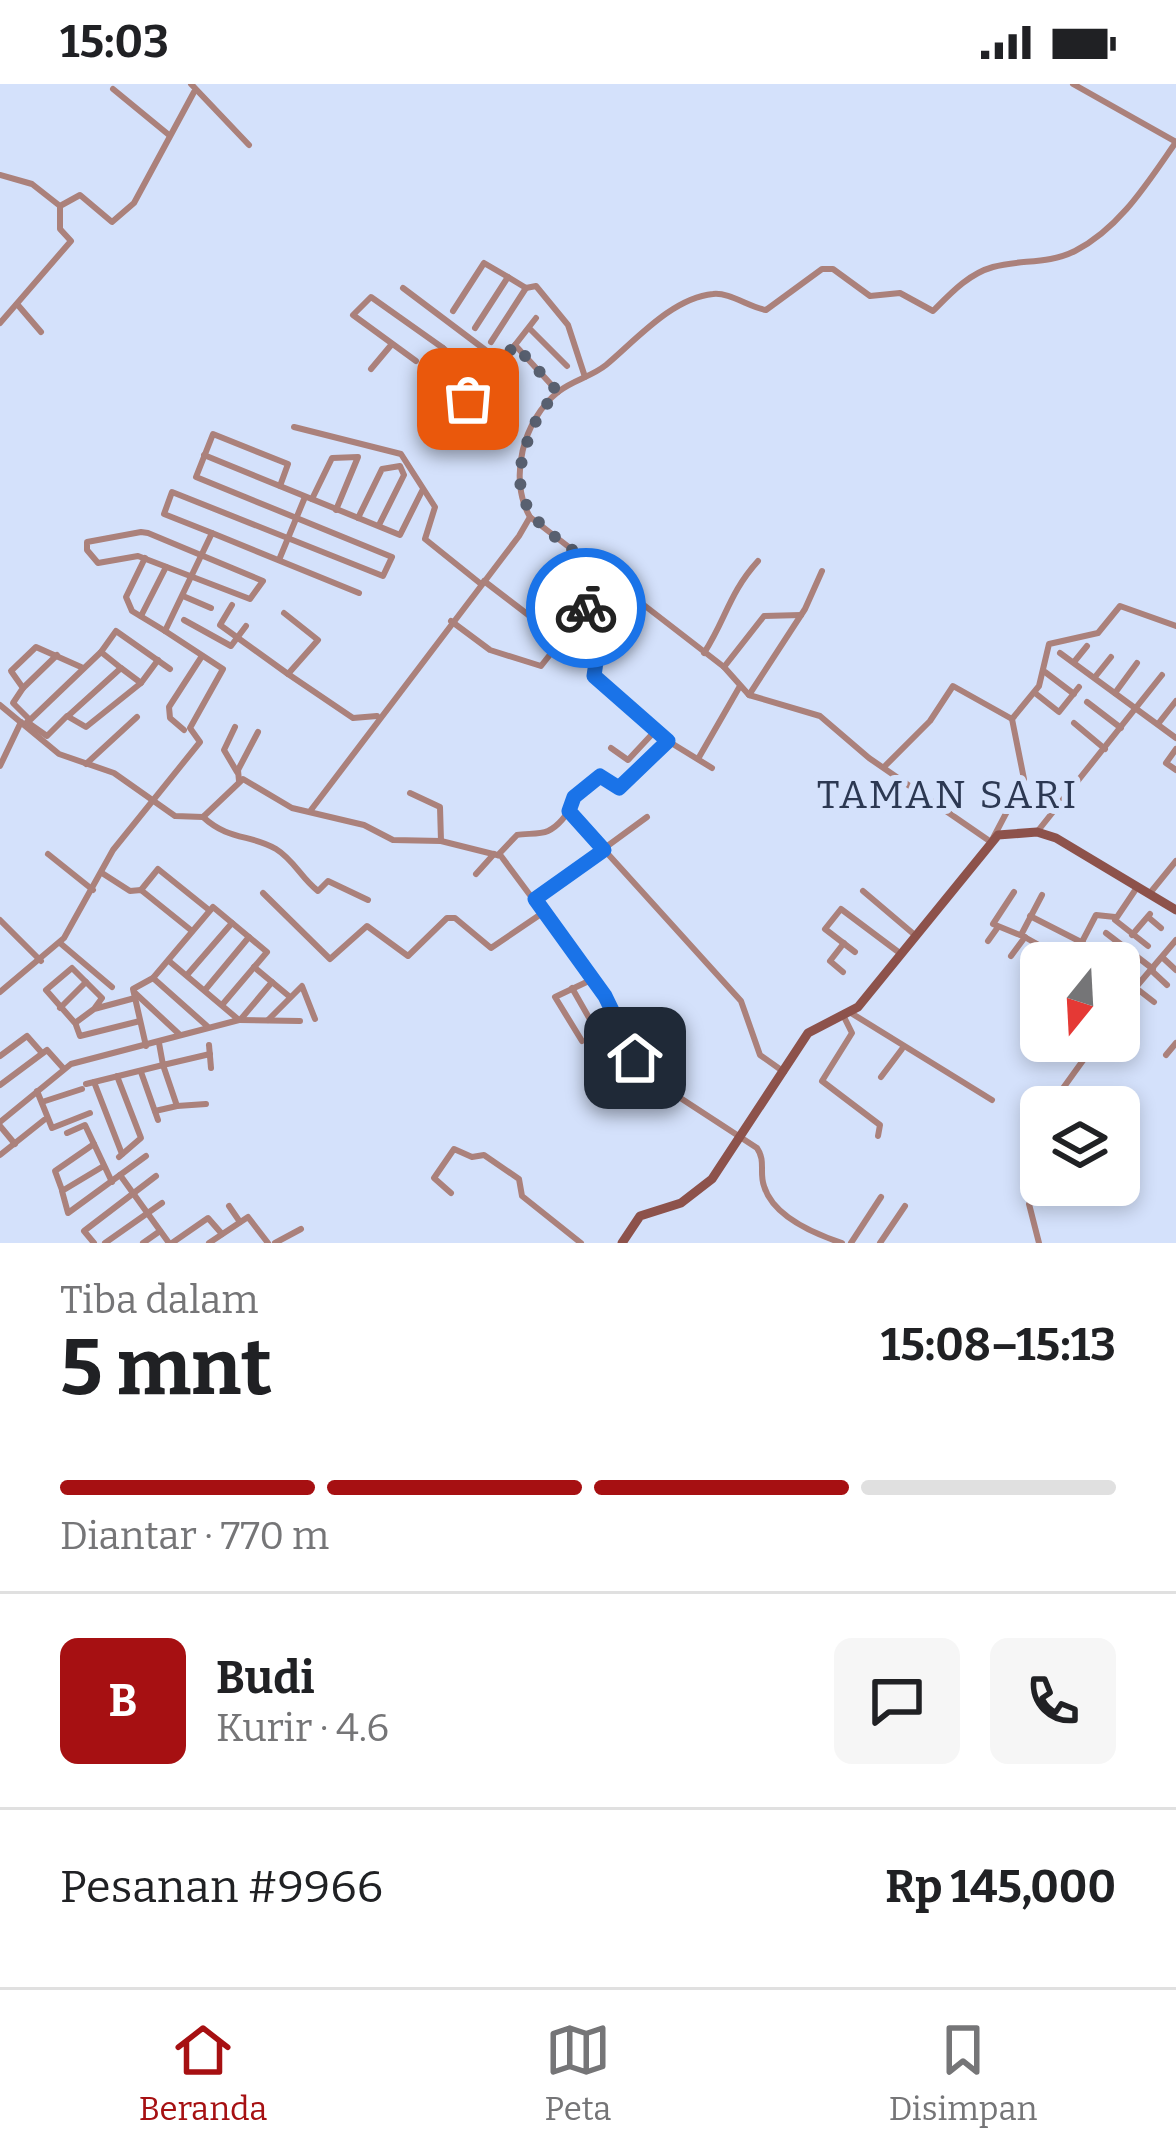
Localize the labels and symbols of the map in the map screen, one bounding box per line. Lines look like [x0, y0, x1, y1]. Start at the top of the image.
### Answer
pin [417, 348, 519, 450]
courier [526, 548, 646, 668]
district label: TAMAN SARI [817, 772, 1079, 818]
north arrow [1020, 942, 1140, 1062]
pin [584, 1007, 686, 1109]

